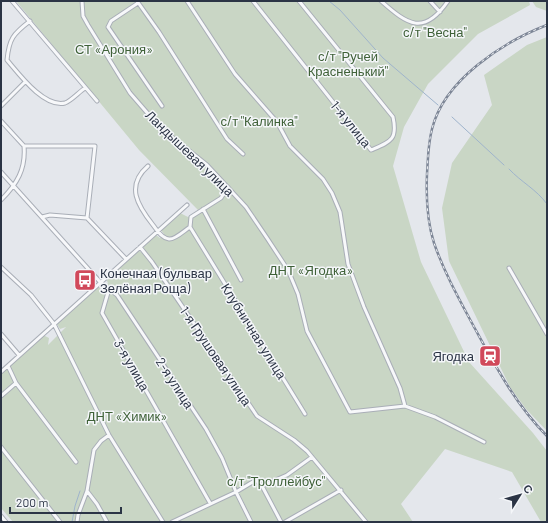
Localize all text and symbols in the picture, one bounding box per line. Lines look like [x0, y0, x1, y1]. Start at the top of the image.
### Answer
park label: с/т "Весна" [403, 24, 468, 40]
park label: СТ «Арония» [75, 41, 153, 57]
park label: с/т "Ручей Красненький" [308, 48, 389, 79]
street label: 1-я улица [327, 98, 375, 151]
street label: Ландышевая улица [142, 107, 238, 200]
park label: с/т "Калинка" [220, 113, 298, 129]
park label: ДНТ «Ягодка» [269, 262, 353, 278]
place label: Конечная (бульвар Зелёная Роща) [100, 265, 212, 296]
bus stop icon: Конечная (бульвар Зелёная Роща) [72, 267, 98, 293]
street label: Клубничная улица [218, 280, 290, 383]
street label: 1-я Грушовая улица [177, 303, 256, 409]
street label: 3-я улица [111, 336, 154, 394]
station icon: Ягодка [477, 343, 503, 369]
place label: Ягодка [432, 348, 475, 364]
street label: 2-я улица [153, 355, 198, 412]
park label: ДНТ «Химик» [87, 408, 167, 424]
park label: с/т "Троллейбус" [227, 473, 326, 489]
north arrow [500, 475, 540, 515]
text: С [521, 482, 536, 496]
scale bar [10, 489, 121, 515]
text: 200 m [16, 495, 48, 509]

